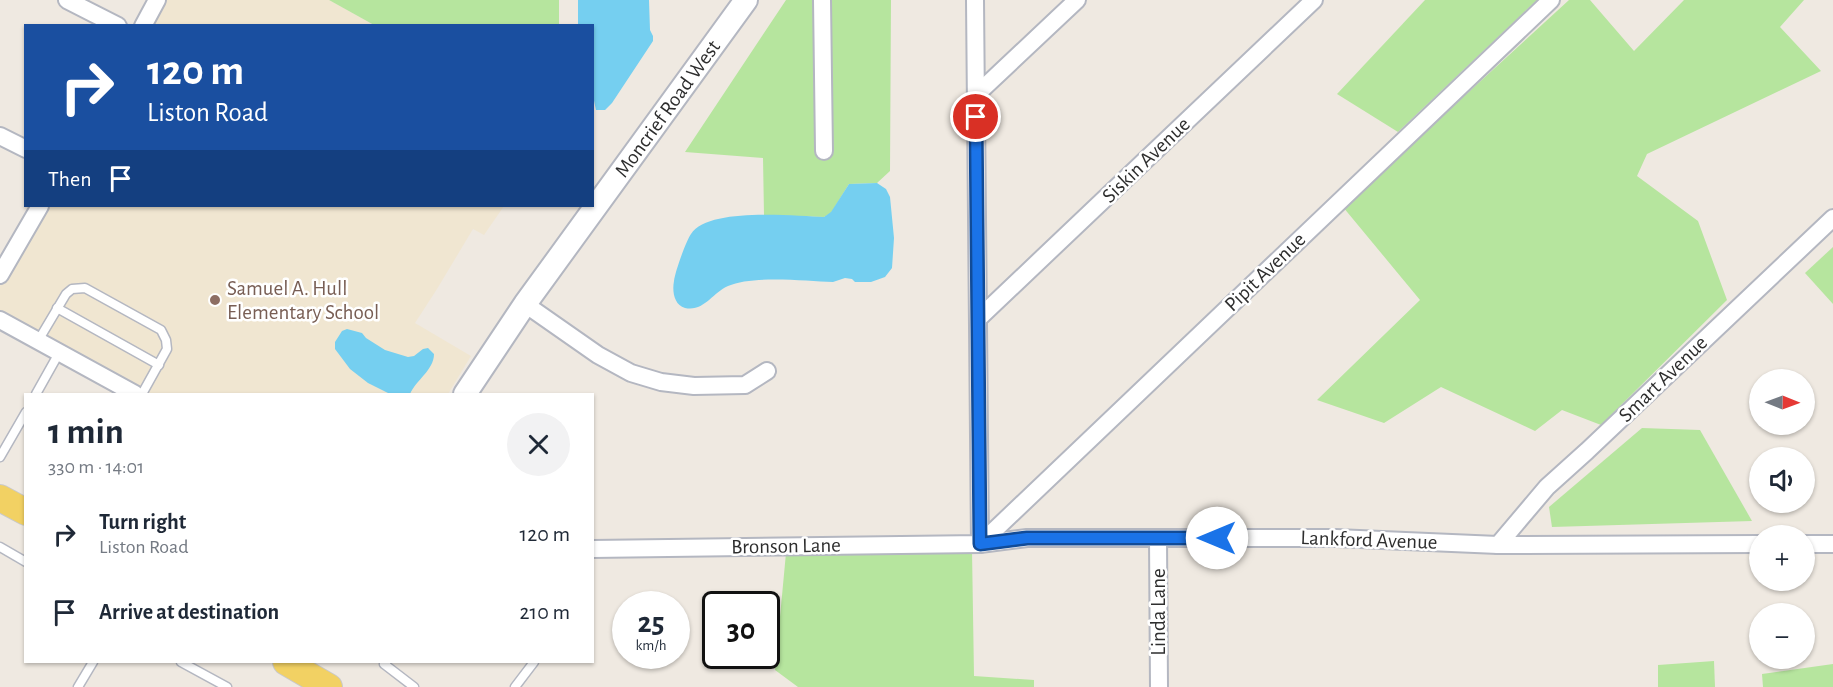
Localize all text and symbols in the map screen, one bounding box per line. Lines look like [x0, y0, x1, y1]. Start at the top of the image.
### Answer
street label: Moncrief Road West [611, 36, 724, 181]
icon: right [48, 48, 126, 126]
text: 120 m [147, 50, 244, 92]
pin [950, 91, 1001, 142]
text: Liston Road [147, 99, 268, 126]
icon: arrive [959, 100, 992, 133]
street label: Siskin Avenue [1098, 113, 1194, 207]
icon: arrive [104, 162, 137, 195]
text: Then [48, 168, 92, 190]
street label: Pipit Avenue [1221, 229, 1309, 315]
place label: Samuel A. Hull Elementary School [227, 278, 379, 323]
marker: Samuel A. Hull Elementary School [208, 293, 222, 307]
street label: Smart Avenue [1615, 332, 1711, 426]
north arrow [1749, 369, 1815, 435]
map controls [1749, 369, 1815, 669]
button: close [507, 413, 570, 476]
text: 1 min [48, 414, 124, 450]
button: sound [1749, 447, 1815, 513]
text: 330 m · 14:01 [48, 457, 144, 477]
position arrow [1185, 506, 1249, 570]
text: Turn right [99, 511, 186, 533]
icon: right [48, 518, 81, 551]
text: 120 m [520, 523, 570, 545]
button: + [1749, 525, 1815, 591]
street label: Lankford Avenue [1300, 527, 1438, 553]
street label: Bronson Lane [731, 535, 841, 557]
text: Liston Road [99, 537, 189, 557]
street label: Linda Lane [1148, 568, 1169, 656]
speed limit sign: 30 [702, 591, 780, 669]
icon: arrive [48, 596, 81, 629]
text: Arrive at destination [99, 601, 279, 623]
text: 210 m [520, 601, 570, 623]
button: − [1749, 603, 1815, 669]
text: 25 [637, 608, 665, 638]
text: km/h [636, 638, 666, 653]

